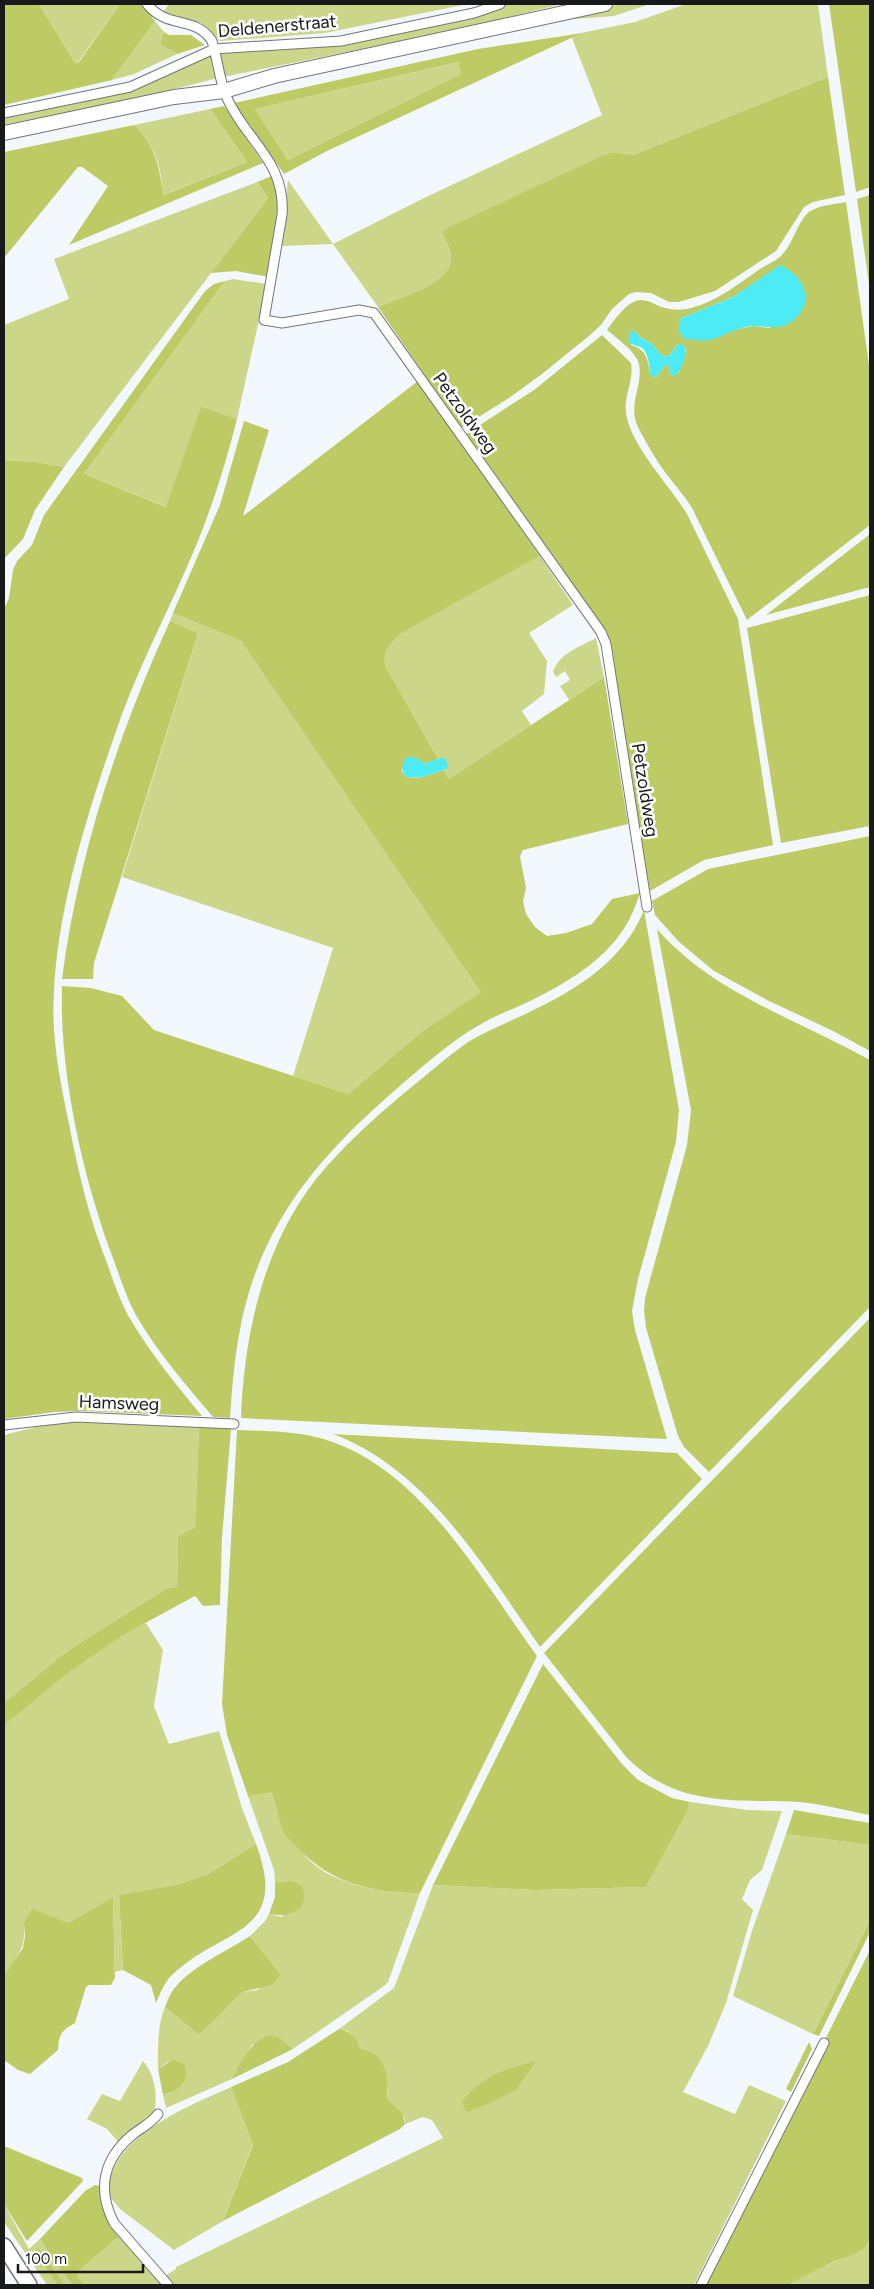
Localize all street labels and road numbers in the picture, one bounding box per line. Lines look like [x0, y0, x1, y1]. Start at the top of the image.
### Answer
street label: Deldenerstraat [217, 10, 337, 42]
street label: Petzoldweg [428, 368, 502, 458]
street label: Petzoldweg [627, 741, 663, 839]
street label: Hamsweg [78, 1391, 160, 1415]

